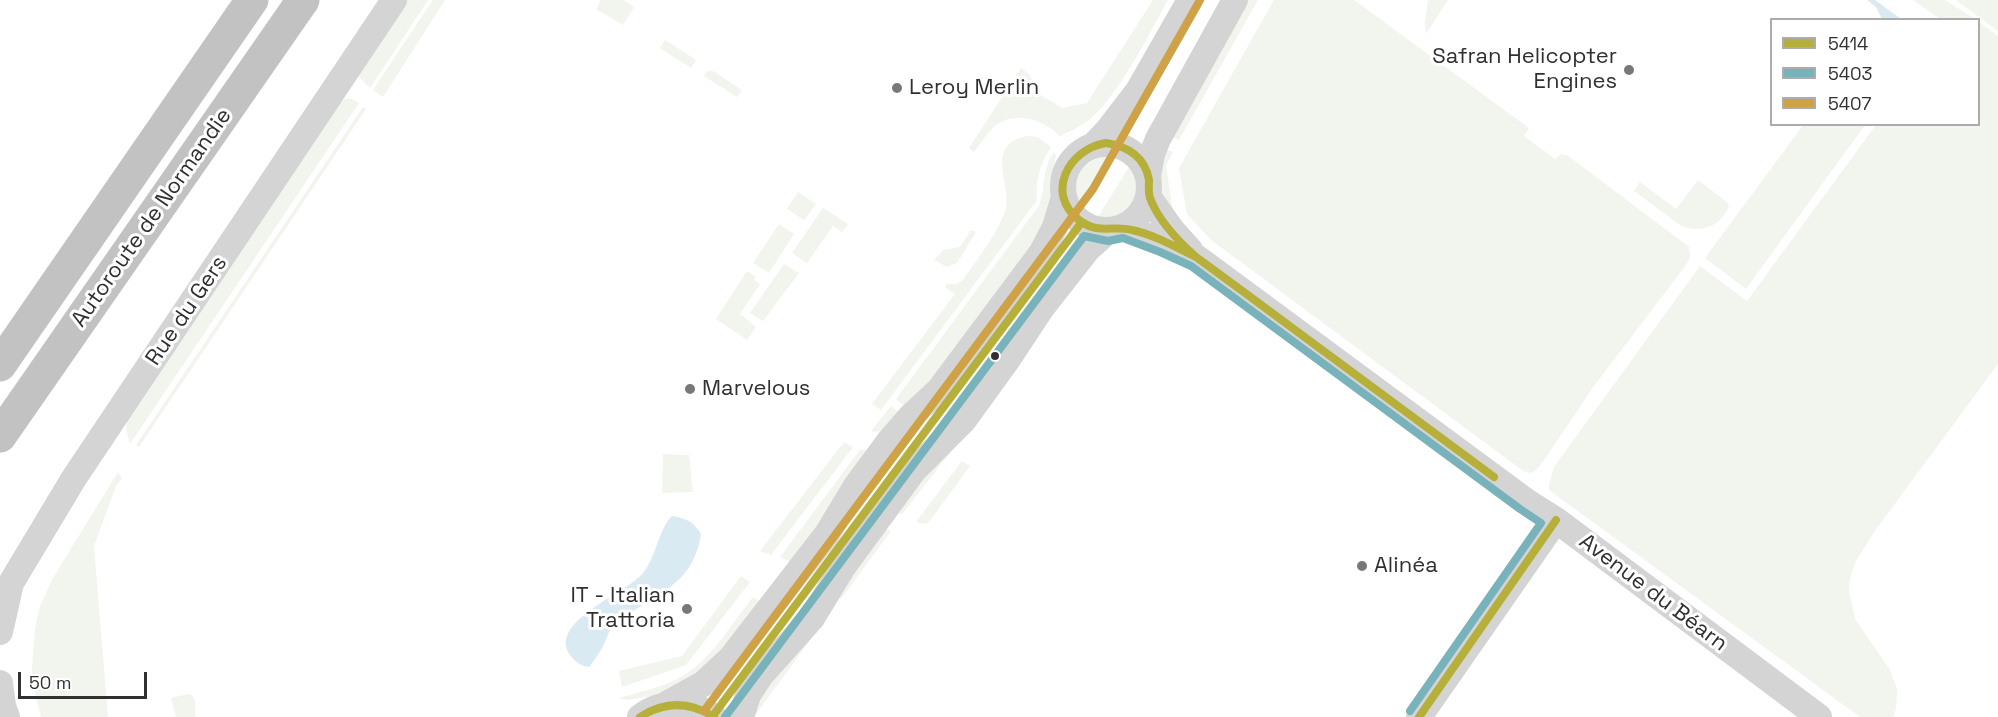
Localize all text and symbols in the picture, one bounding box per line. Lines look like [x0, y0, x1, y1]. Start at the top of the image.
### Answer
legend [1770, 18, 1980, 126]
text: 5414 [1828, 32, 1868, 55]
place label: Safran Helicopter Engines [1432, 44, 1617, 96]
text: 5403 [1828, 62, 1872, 85]
marker: Safran Helicopter Engines [1622, 63, 1636, 77]
place label: Leroy Merlin [909, 75, 1039, 101]
marker: Leroy Merlin [890, 81, 904, 95]
text: 5407 [1828, 92, 1871, 115]
street label: Autoroute de Normandie [66, 104, 238, 332]
street label: Rue du Gers [141, 251, 233, 371]
unlabelled marker [989, 350, 1001, 362]
place label: Marvelous [702, 376, 810, 402]
marker: Marvelous [683, 382, 697, 396]
street label: Avenue du Béarn [1574, 529, 1732, 657]
place label: Alinéa [1374, 553, 1438, 579]
marker: Alinéa [1355, 559, 1369, 573]
place label: IT - Italian Trattoria [570, 583, 675, 634]
marker: IT - Italian Trattoria [680, 602, 694, 616]
scale bar [21, 660, 150, 698]
text: 50 m [29, 671, 71, 694]

